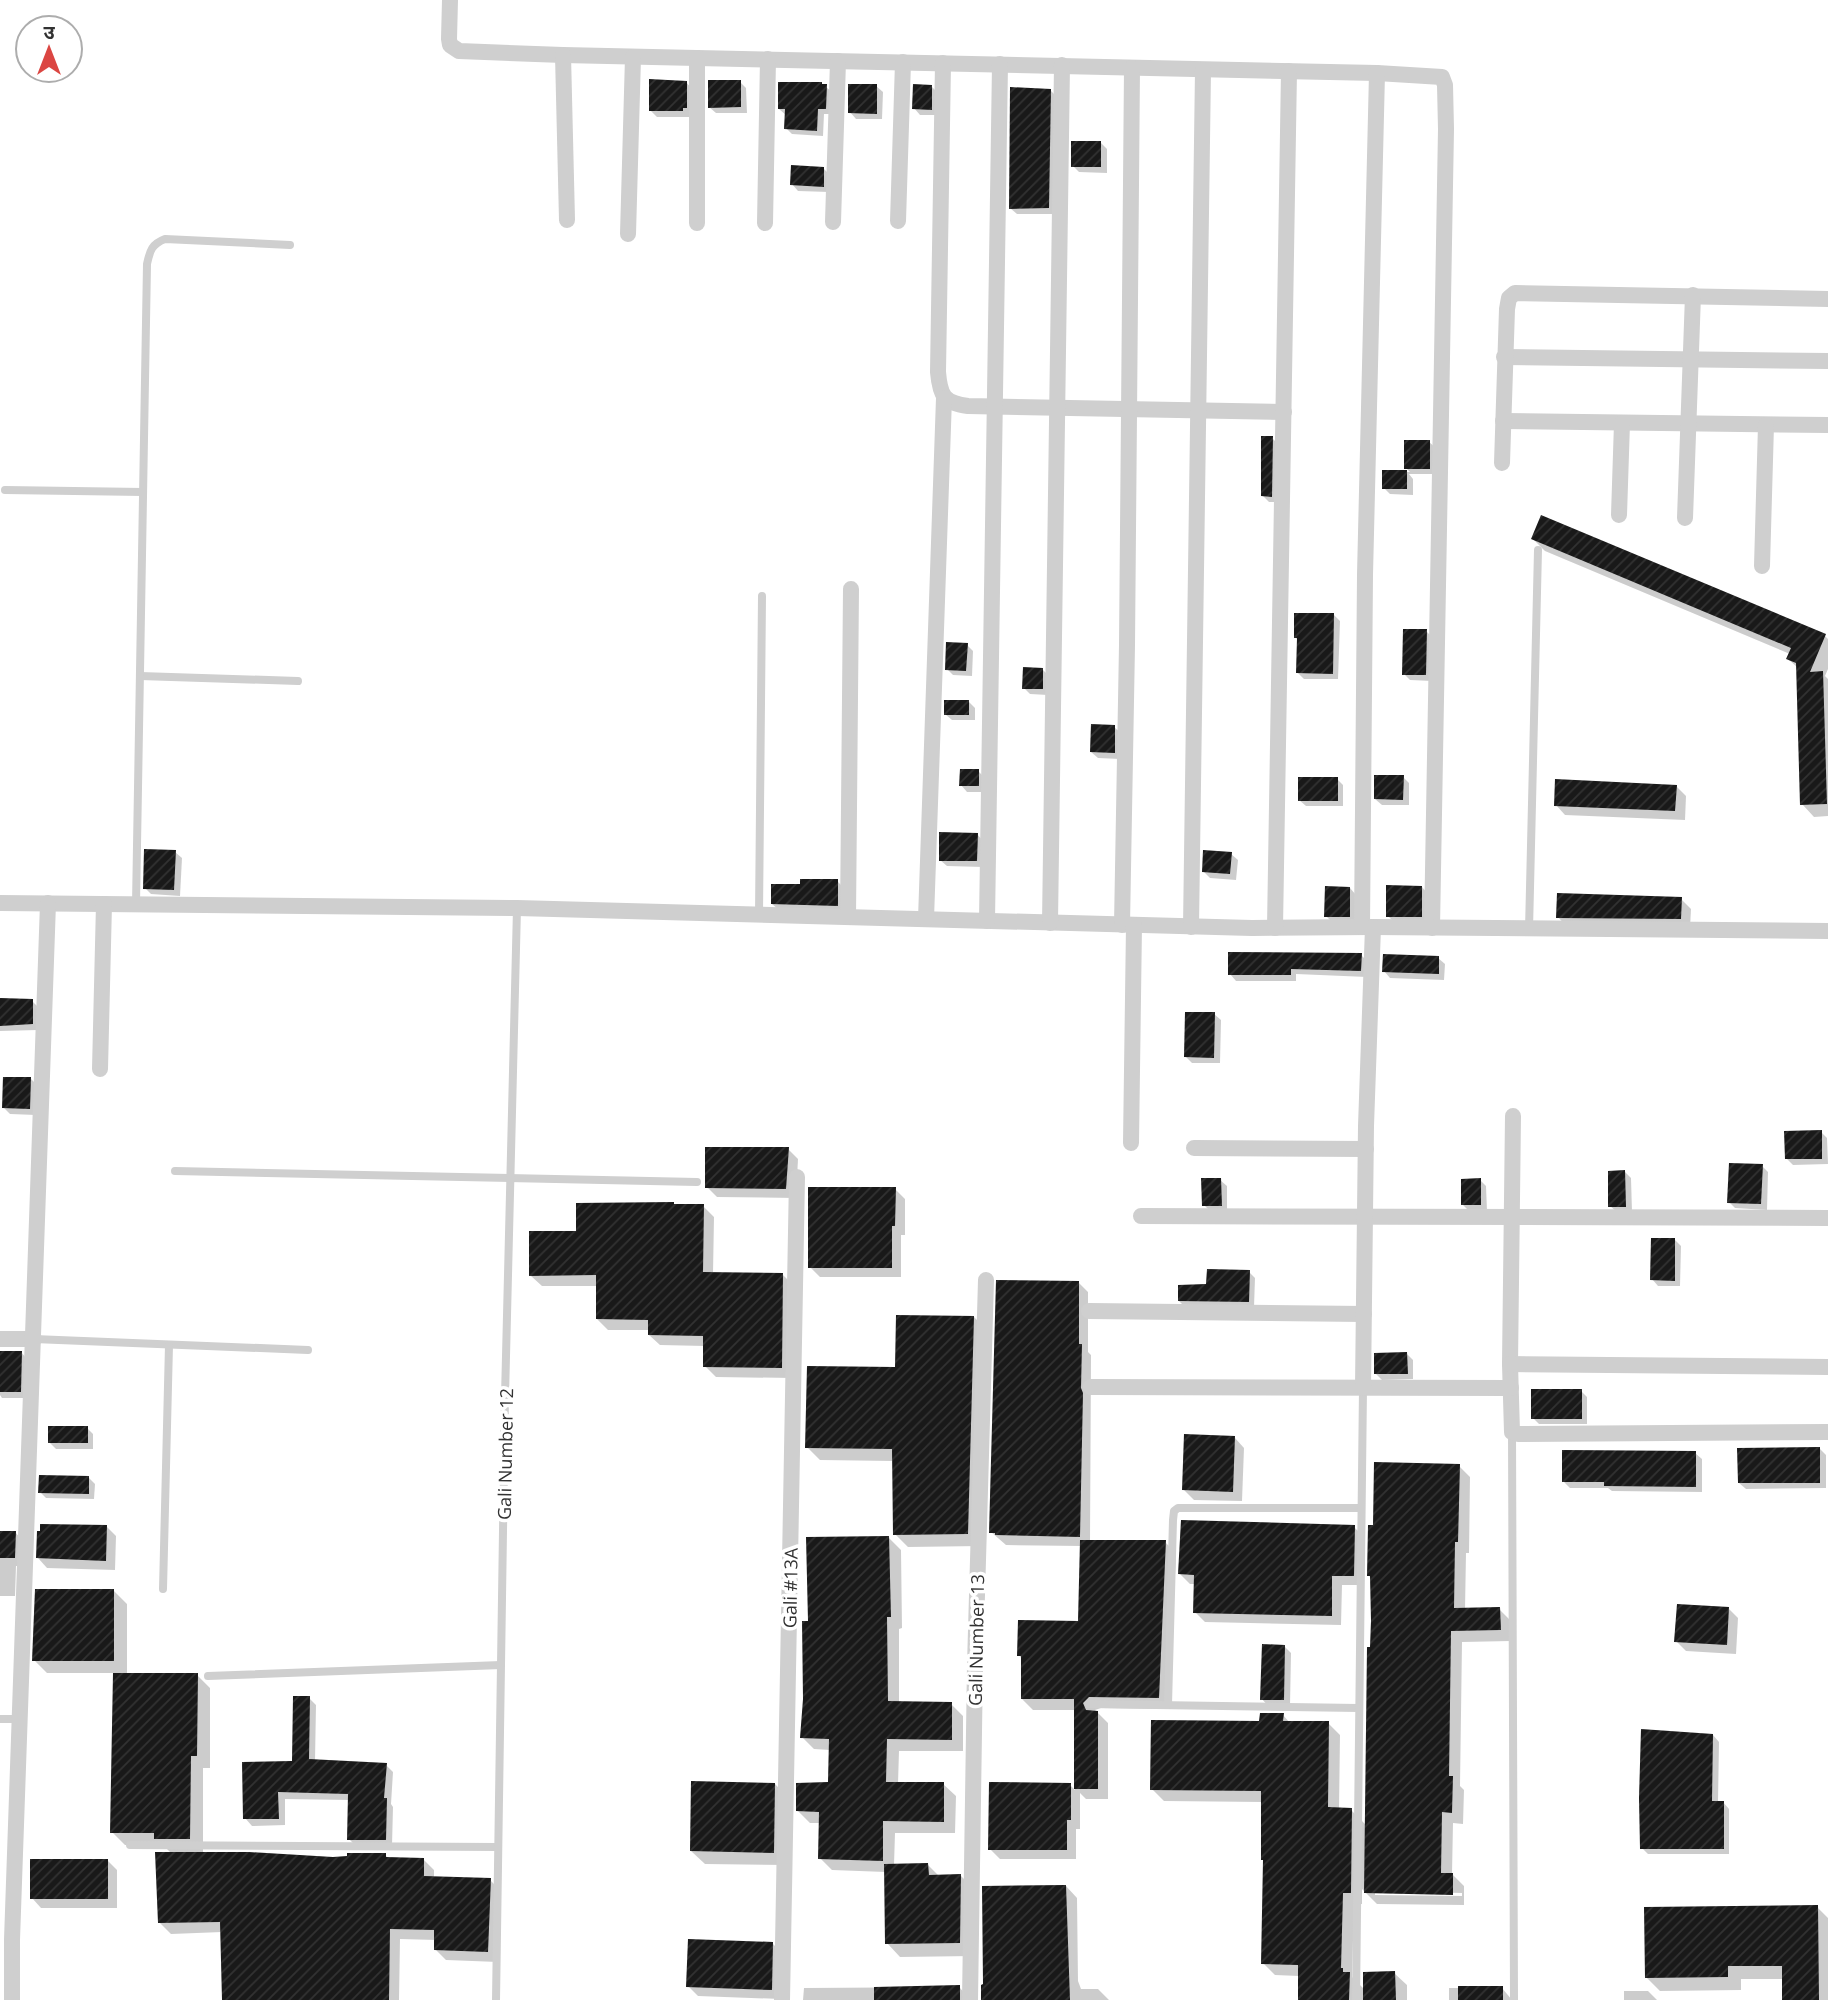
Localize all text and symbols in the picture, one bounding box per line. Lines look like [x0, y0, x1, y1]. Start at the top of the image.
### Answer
north arrow [14, 14, 84, 84]
text: उ [43, 19, 55, 45]
street label: Gali Number 12 [492, 1388, 518, 1520]
street label: Gali #13A [777, 1547, 803, 1628]
street label: Gali Number 13 [963, 1574, 989, 1706]

